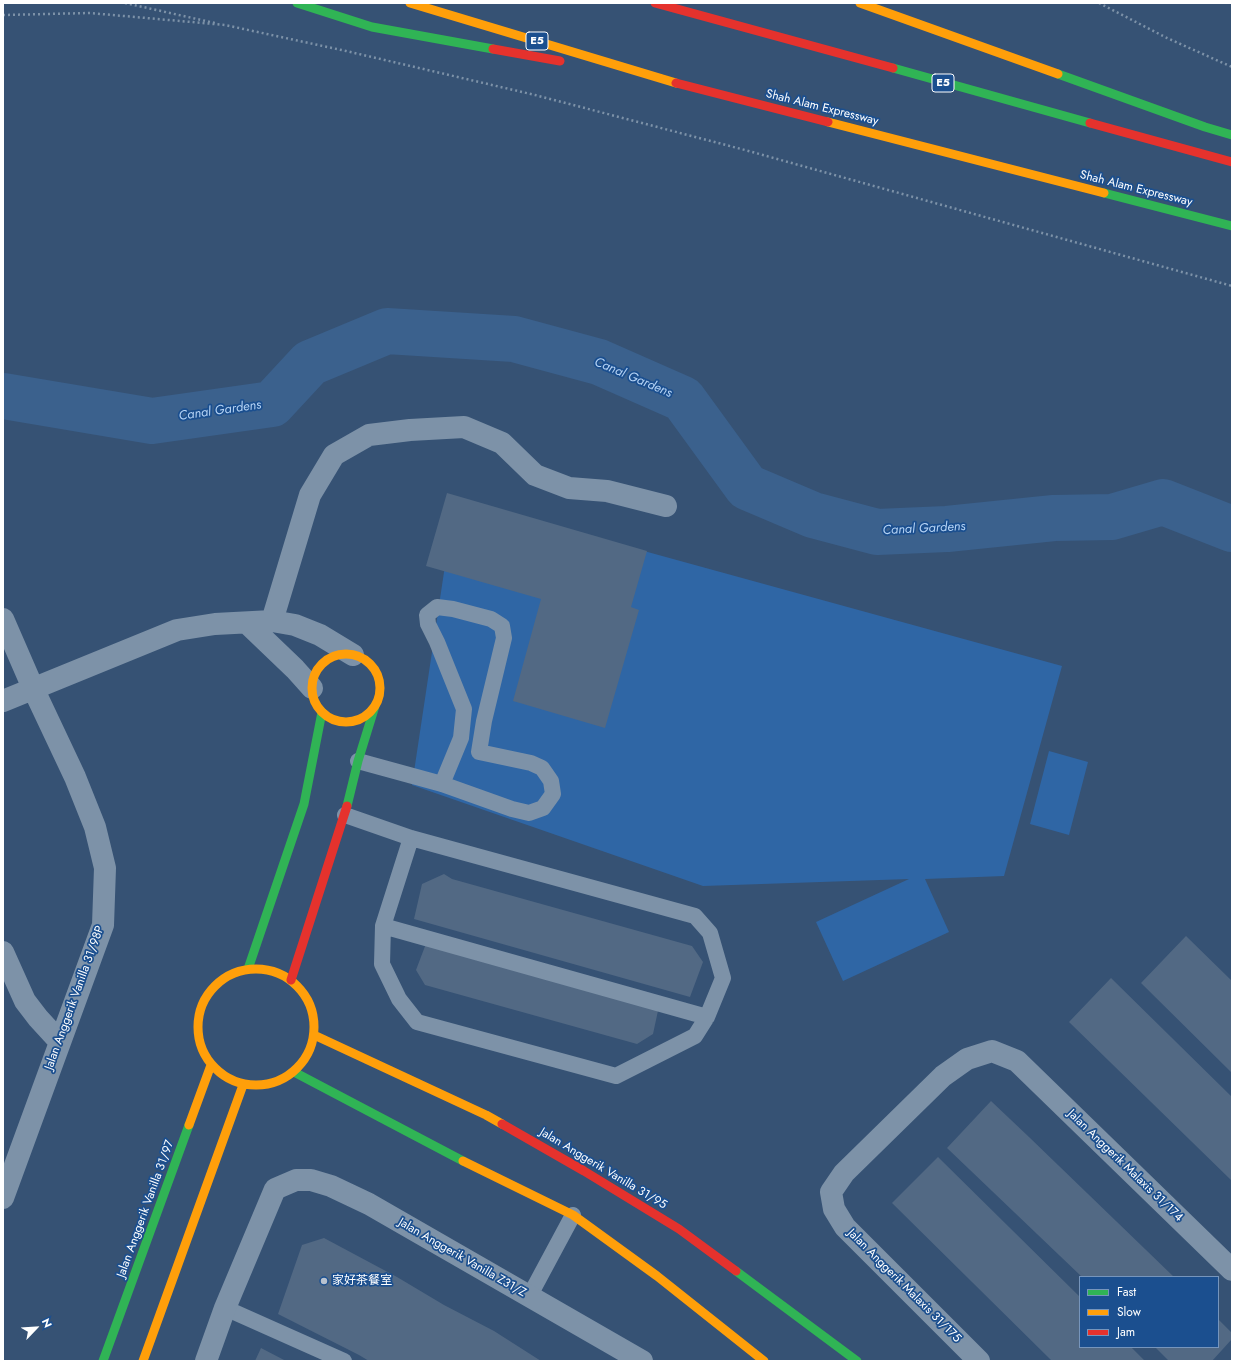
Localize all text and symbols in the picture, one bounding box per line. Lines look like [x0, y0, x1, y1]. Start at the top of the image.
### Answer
road number: E5 [526, 32, 548, 50]
road number: E5 [932, 74, 954, 92]
street label: Shah Alam Expressway [764, 87, 880, 129]
street label: Shah Alam Expressway [1078, 168, 1194, 210]
water label: Canal Gardens [592, 355, 674, 401]
water label: Canal Gardens [178, 397, 262, 425]
water label: Canal Gardens [882, 519, 966, 539]
street label: Jalan Anggerik Vanilla 31/98P [42, 924, 108, 1072]
street label: Jalan Anggerik Malaxis 31/174 [1064, 1107, 1186, 1225]
street label: Jalan Anggerik Vanilla 31/95 [537, 1125, 669, 1213]
street label: Jalan Anggerik Vanilla 31/97 [114, 1138, 178, 1280]
street label: Jalan Anggerik Vanilla Z31/Z [395, 1215, 529, 1301]
street label: Jalan Anggerik Malaxis 31/175 [844, 1226, 964, 1346]
place label: 家好茶餐室 [332, 1274, 392, 1288]
marker: 家好茶餐室 [319, 1276, 329, 1286]
legend [1079, 1276, 1219, 1348]
text: Fast [1117, 1283, 1136, 1301]
text: Slow [1117, 1303, 1141, 1321]
north arrow [16, 1308, 56, 1348]
text: N [38, 1316, 56, 1330]
text: Jam [1117, 1323, 1135, 1341]

